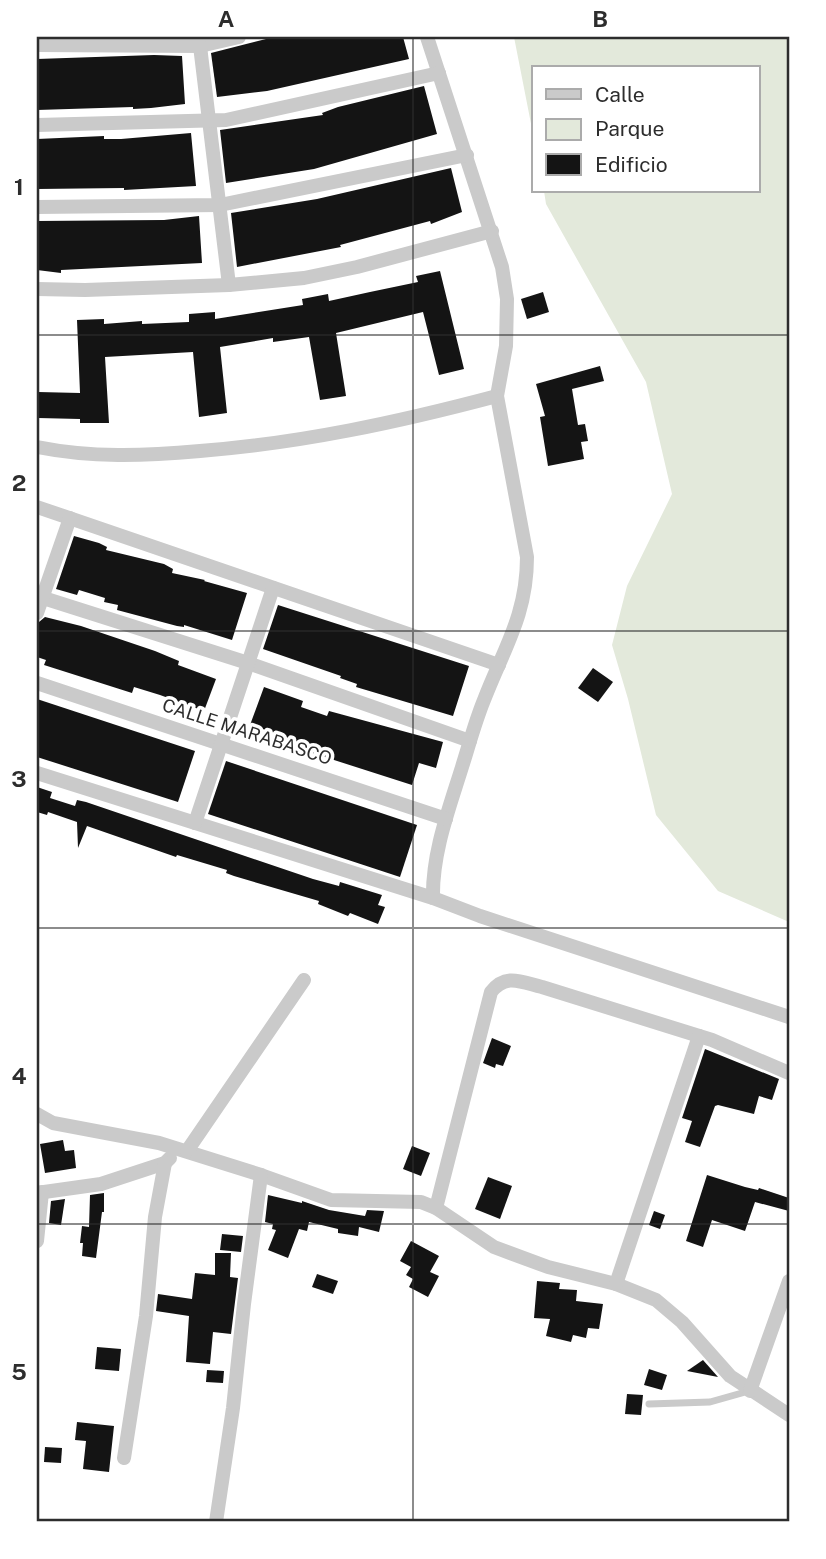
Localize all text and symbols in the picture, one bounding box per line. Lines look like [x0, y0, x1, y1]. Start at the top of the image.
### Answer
text: A [218, 5, 235, 32]
text: B [592, 5, 608, 32]
legend [532, 66, 760, 192]
text: Calle [595, 82, 645, 107]
text: Parque [595, 116, 664, 141]
text: Edificio [595, 152, 668, 177]
text: 1 [14, 173, 24, 200]
text: 2 [12, 469, 26, 496]
street label: CALLE MARABASCO [160, 694, 335, 769]
text: 3 [11, 765, 27, 792]
text: 4 [11, 1062, 27, 1089]
text: 5 [11, 1358, 27, 1385]

